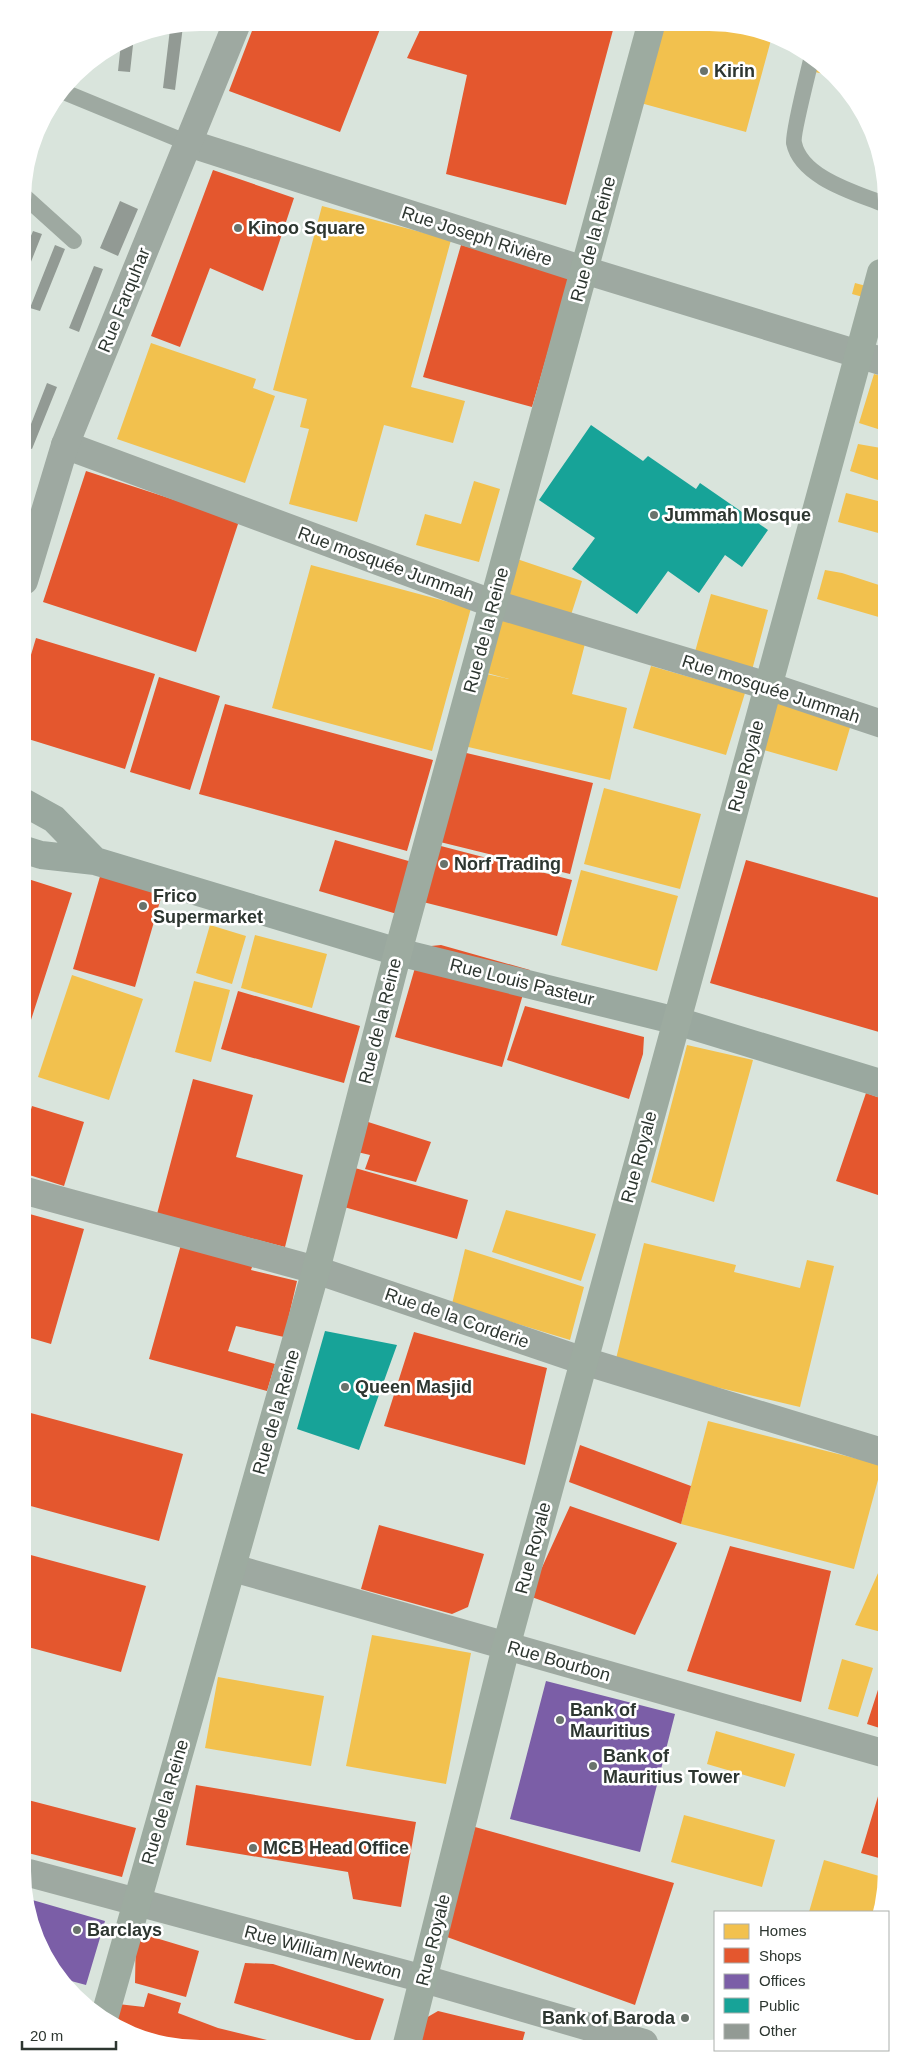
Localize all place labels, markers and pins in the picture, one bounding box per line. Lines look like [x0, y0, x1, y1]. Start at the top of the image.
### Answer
place label: Kirin [714, 61, 755, 81]
marker: Kirin [698, 65, 710, 77]
place label: Kinoo Square [248, 218, 365, 238]
marker: Kinoo Square [232, 222, 244, 234]
place label: Jummah Mosque [664, 505, 811, 525]
marker: Jummah Mosque [648, 509, 660, 521]
place label: Norf Trading [454, 854, 561, 874]
marker: Norf Trading [438, 858, 450, 870]
place label: Frico Supermarket [153, 886, 263, 927]
marker: Frico Supermarket [137, 900, 149, 912]
place label: Queen Masjid [355, 1377, 472, 1397]
marker: Queen Masjid [339, 1381, 351, 1393]
place label: Bank of Mauritius [570, 1700, 650, 1741]
marker: Bank of Mauritius [554, 1714, 566, 1726]
place label: Bank of Mauritius Tower [603, 1746, 740, 1787]
marker: Bank of Mauritius Tower [587, 1760, 599, 1772]
place label: MCB Head Office [263, 1838, 409, 1858]
marker: MCB Head Office [247, 1842, 259, 1854]
place label: Barclays [87, 1920, 162, 1940]
marker: Barclays [71, 1924, 83, 1936]
place label: Bank of Baroda [542, 2008, 676, 2028]
marker: Bank of Baroda [679, 2012, 691, 2024]

